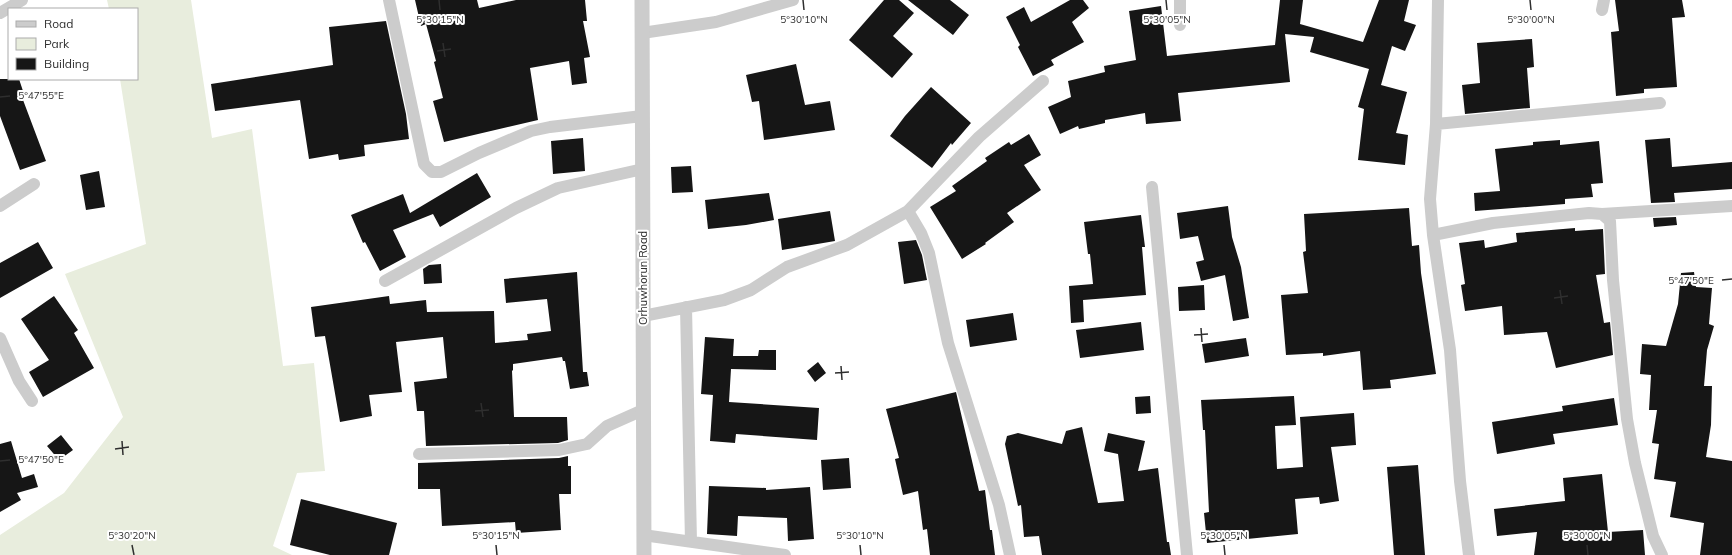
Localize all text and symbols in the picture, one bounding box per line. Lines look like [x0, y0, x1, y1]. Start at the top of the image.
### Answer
legend [8, 8, 138, 80]
text: 5°30'15"N [416, 13, 464, 26]
text: 5°30'10"N [780, 13, 828, 26]
text: 5°30'05"N [1143, 13, 1191, 26]
text: 5°30'00"N [1507, 13, 1555, 26]
text: Road [44, 16, 73, 31]
text: Park [44, 36, 70, 51]
text: Building [44, 56, 89, 71]
text: 5°47'55"E [18, 89, 64, 102]
street label: Orhuwhorun Road [636, 231, 650, 325]
text: 5°47'50"E [1668, 274, 1714, 287]
text: 5°47'50"E [18, 453, 64, 466]
text: 5°30'20"N [108, 529, 156, 542]
text: 5°30'15"N [472, 529, 520, 542]
text: 5°30'10"N [836, 529, 884, 542]
text: 5°30'05"N [1200, 529, 1248, 542]
text: 5°30'00"N [1563, 529, 1611, 542]

